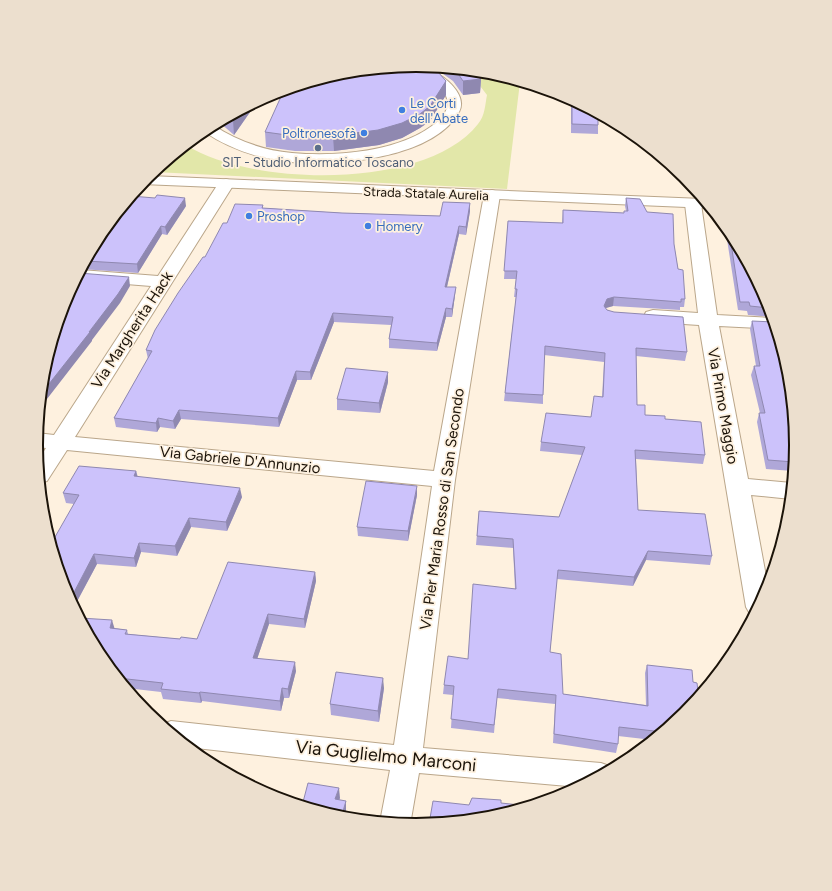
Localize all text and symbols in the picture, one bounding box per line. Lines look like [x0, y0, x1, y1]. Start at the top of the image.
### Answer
place label: Le Corti dell'Abate [410, 96, 468, 126]
marker: Le Corti dell'Abate [397, 105, 407, 115]
place label: Poltronesofà [282, 126, 356, 141]
marker: Poltronesofà [359, 128, 369, 138]
marker: SIT - Studio Informatico Toscano [313, 143, 323, 153]
place label: SIT - Studio Informatico Toscano [222, 155, 414, 170]
street label: Strada Statale Aurelia [363, 184, 489, 203]
place label: Proshop [257, 209, 305, 224]
marker: Proshop [244, 211, 254, 221]
place label: Homery [376, 219, 423, 234]
marker: Homery [363, 221, 373, 231]
street label: Via Margherita Hack [87, 268, 177, 392]
street label: Via Primo Maggio [704, 346, 742, 466]
street label: Via Pier Maria Rosso di San Secondo [416, 387, 468, 631]
street label: Via Gabriele D'Annunzio [159, 443, 322, 477]
street label: Via Guglielmo Marconi [295, 736, 477, 776]

